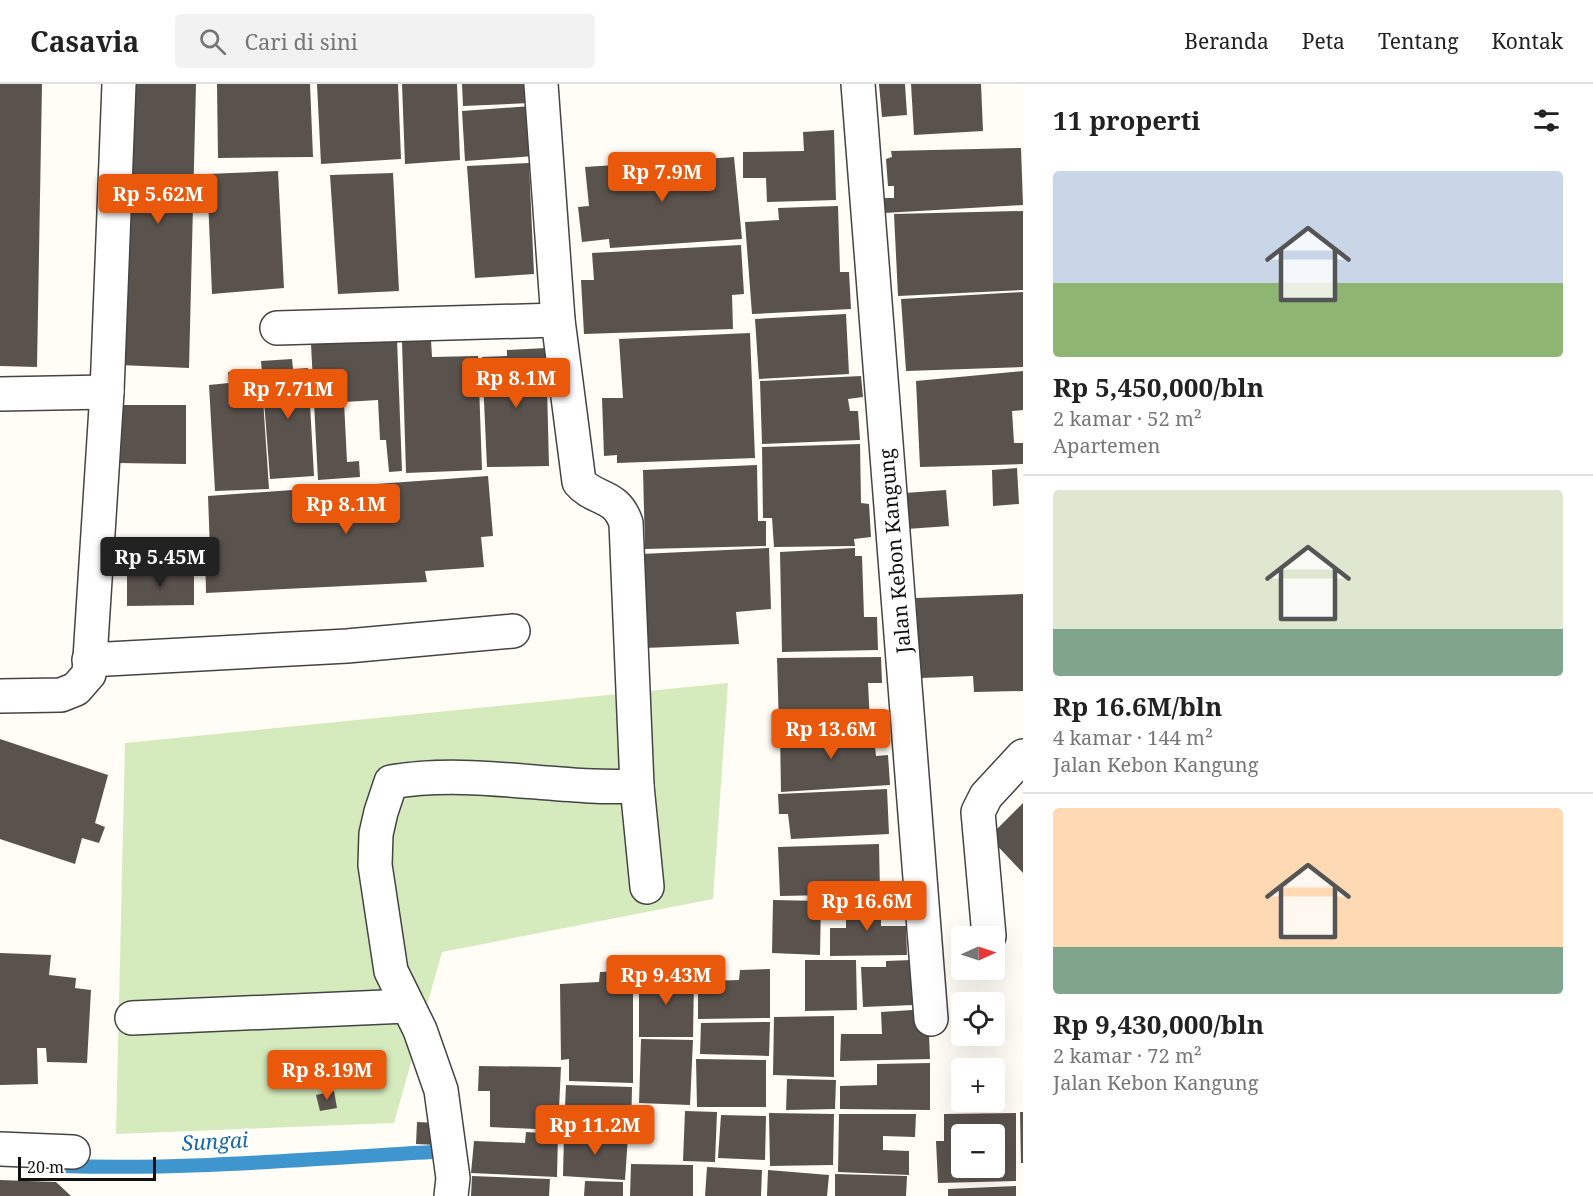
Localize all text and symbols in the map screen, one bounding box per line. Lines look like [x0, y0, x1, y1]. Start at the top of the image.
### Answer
search box [175, 14, 595, 68]
text: Casavia [30, 22, 139, 60]
icon: search [196, 25, 229, 58]
text: Cari di sini [244, 26, 358, 56]
text: Beranda [1184, 27, 1269, 55]
text: Peta [1302, 27, 1345, 55]
text: Tentang [1378, 27, 1459, 55]
text: Kontak [1492, 27, 1563, 55]
text: 11 properti [1053, 102, 1200, 138]
icon: filters [1530, 104, 1563, 137]
pin: Rp 7.9M [607, 152, 717, 203]
text: Rp 7.9M [622, 158, 702, 185]
pin: Rp 5.62M [96, 174, 220, 225]
text: Rp 5.62M [112, 180, 204, 207]
icon: home [1254, 210, 1362, 318]
pin: Rp 8.1M [461, 358, 571, 409]
text: Rp 8.1M [476, 364, 556, 391]
pin: Rp 7.71M [226, 369, 350, 420]
text: Rp 5,450,000/bln [1053, 369, 1264, 405]
text: Rp 7.71M [242, 375, 334, 402]
text: 2 kamar · 52 m² [1053, 405, 1202, 432]
text: Apartemen [1053, 432, 1160, 459]
street label: Jalan Kebon Kangung [872, 447, 917, 656]
pin: Rp 8.1M [291, 484, 401, 535]
text: Rp 8.1M [306, 490, 386, 517]
icon: home [1254, 529, 1362, 637]
pin: Rp 5.45M [98, 537, 222, 588]
text: Rp 5.45M [114, 543, 206, 570]
text: Rp 16.6M/bln [1053, 688, 1222, 724]
pin: Rp 13.6M [769, 709, 893, 760]
text: Rp 13.6M [785, 715, 877, 742]
text: 4 kamar · 144 m² [1053, 724, 1213, 751]
text: Jalan Kebon Kangung [1053, 751, 1258, 778]
icon: home [1254, 847, 1362, 955]
pin: Rp 16.6M [805, 881, 929, 932]
text: Rp 16.6M [821, 887, 913, 914]
north arrow [951, 926, 1005, 980]
map controls [951, 926, 1005, 1178]
pin: Rp 9.43M [604, 955, 728, 1006]
text: Rp 9.43M [620, 961, 712, 988]
button: locate [951, 992, 1005, 1046]
text: Rp 9,430,000/bln [1053, 1006, 1264, 1042]
text: 2 kamar · 72 m² [1053, 1042, 1202, 1069]
pin: Rp 8.19M [265, 1050, 389, 1101]
text: Rp 8.19M [281, 1056, 373, 1083]
button: + [951, 1058, 1005, 1112]
text: Jalan Kebon Kangung [1053, 1069, 1258, 1096]
pin: Rp 11.2M [533, 1105, 657, 1156]
text: Rp 11.2M [549, 1111, 641, 1138]
button: − [951, 1124, 1005, 1178]
water label: Sungai [181, 1125, 250, 1157]
scale bar [18, 1154, 156, 1182]
text: 20 m [27, 1156, 64, 1178]

